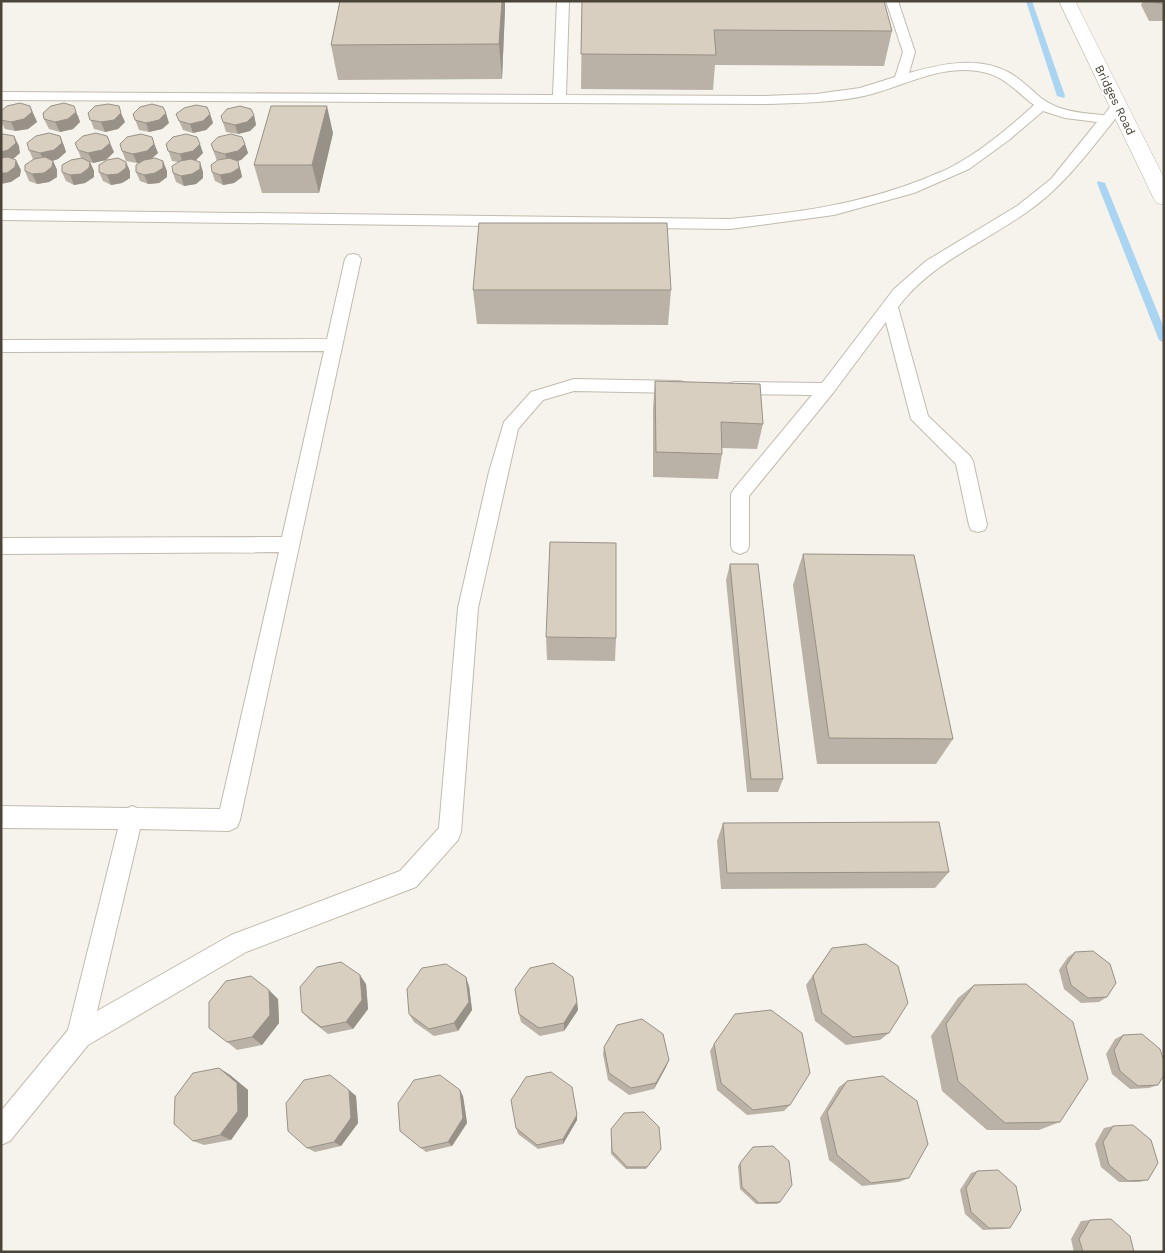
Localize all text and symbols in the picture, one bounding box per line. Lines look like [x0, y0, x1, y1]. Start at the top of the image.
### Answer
street label: Bridges Road [1092, 63, 1138, 137]

